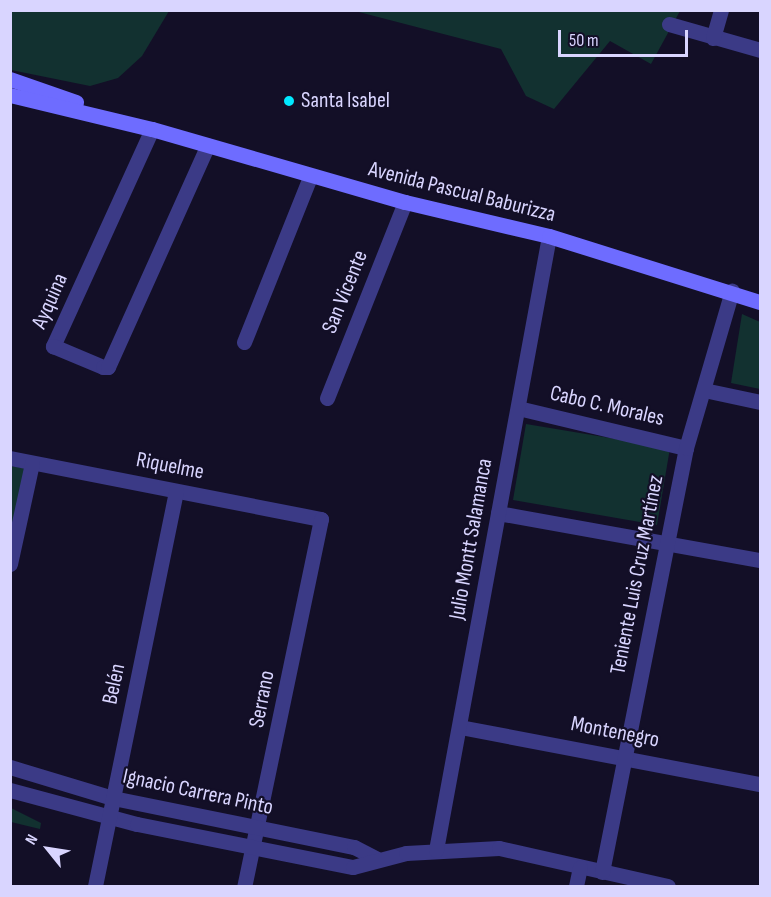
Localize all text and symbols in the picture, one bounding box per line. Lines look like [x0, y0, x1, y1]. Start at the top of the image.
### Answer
scale bar [561, 18, 692, 56]
text: 50 m [569, 30, 599, 51]
place label: Santa Isabel [301, 88, 390, 114]
marker: Santa Isabel [282, 94, 296, 108]
street label: Avenida Pascual Baburizza [366, 156, 558, 228]
street label: San Vicente [316, 247, 374, 337]
street label: Ayquina [26, 269, 74, 333]
street label: Cabo C. Morales [547, 380, 667, 432]
street label: Riquelme [134, 447, 206, 485]
street label: Julio Montt Salamanca [444, 456, 498, 622]
street label: Teniente Luis Cruz Martínez [605, 473, 669, 677]
street label: Belén [97, 661, 131, 707]
street label: Serrano [244, 668, 280, 730]
street label: Montenegro [569, 711, 661, 753]
street label: Ignacio Carrera Pinto [120, 763, 276, 821]
north arrow [18, 819, 78, 879]
text: N [22, 831, 42, 848]

